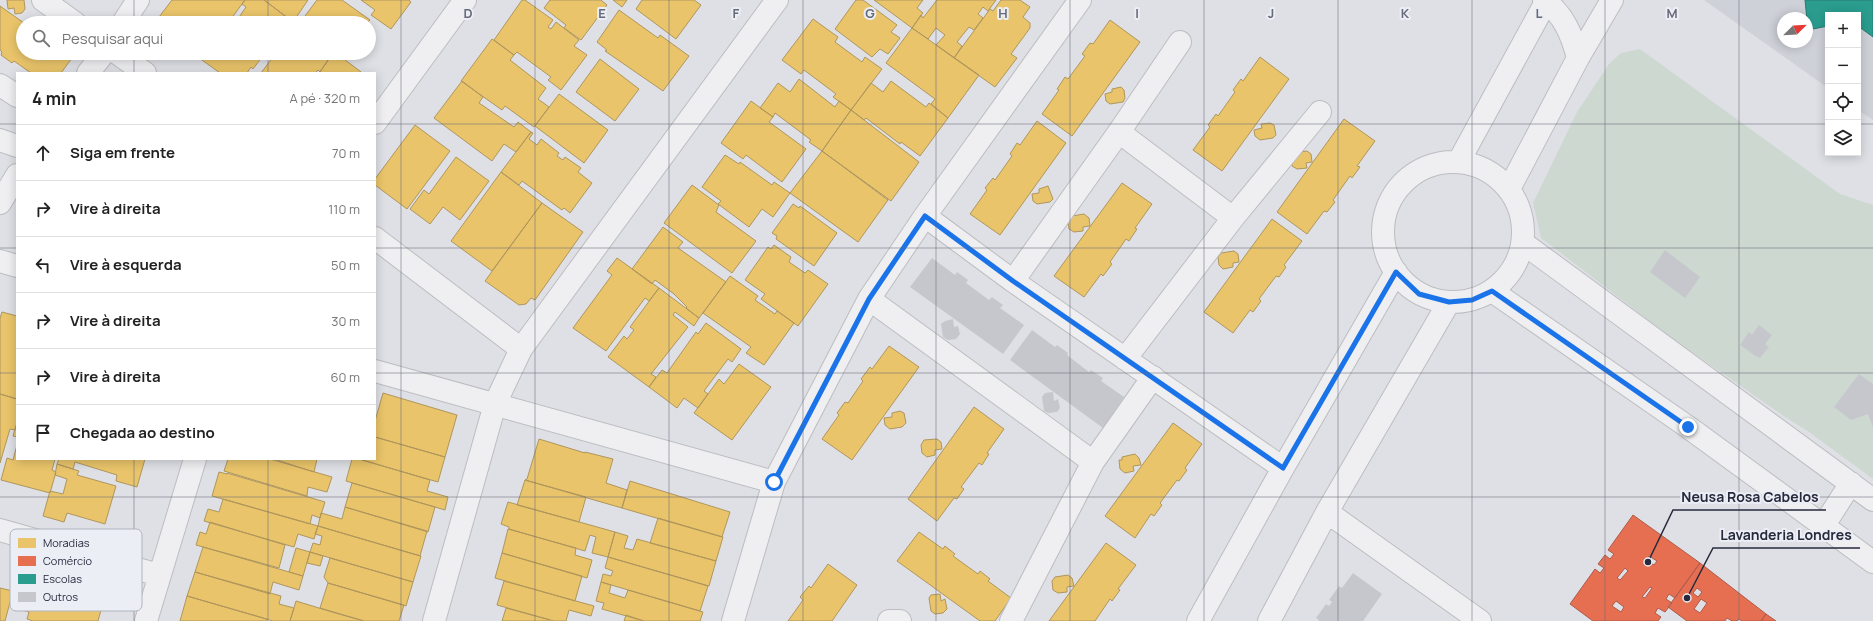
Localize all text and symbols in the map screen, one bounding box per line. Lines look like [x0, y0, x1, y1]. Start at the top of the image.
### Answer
text: D [463, 4, 473, 22]
text: E [598, 4, 606, 22]
text: F [733, 4, 740, 22]
text: G [865, 4, 875, 22]
text: H [998, 4, 1008, 22]
text: I [1135, 4, 1139, 22]
text: J [1268, 4, 1274, 22]
text: K [1401, 4, 1410, 22]
text: L [1536, 4, 1543, 22]
text: M [1666, 4, 1678, 22]
north arrow [1777, 12, 1813, 48]
map controls [1825, 12, 1861, 156]
button: + [1825, 12, 1861, 48]
search box [16, 16, 376, 60]
icon: search [30, 27, 52, 49]
text: Pesquisar aqui [62, 28, 163, 49]
button: − [1825, 48, 1861, 84]
button: locate [1825, 84, 1861, 120]
text: 4 min [32, 87, 76, 110]
text: A pé · 320 m [290, 89, 360, 107]
button: layers [1825, 120, 1861, 156]
icon: ahead [32, 142, 54, 164]
text: Siga em frente [70, 142, 175, 163]
text: 70 m [332, 144, 360, 162]
icon: right [32, 198, 54, 220]
text: Vire à direita [70, 198, 161, 219]
text: 110 m [328, 200, 360, 218]
icon: left [32, 254, 54, 276]
text: Vire à esquerda [70, 254, 182, 275]
text: 50 m [331, 256, 360, 274]
icon: right [32, 310, 54, 332]
text: Vire à direita [70, 310, 161, 331]
text: 30 m [331, 312, 360, 330]
icon: right [32, 366, 54, 388]
text: Vire à direita [70, 366, 161, 387]
text: 60 m [330, 368, 360, 386]
route end [1679, 418, 1697, 436]
icon: arrive [32, 422, 54, 444]
text: Chegada ao destino [70, 422, 215, 443]
route start [765, 473, 783, 491]
callout: Neusa Rosa Cabelos [1673, 484, 1826, 510]
text: Neusa Rosa Cabelos [1681, 487, 1819, 506]
callout: Lavanderia Londres [1713, 522, 1860, 548]
text: Lavanderia Londres [1720, 525, 1852, 544]
legend [10, 529, 142, 611]
text: Moradias [43, 535, 90, 550]
text: Comércio [43, 553, 92, 568]
text: Escolas [43, 571, 82, 586]
text: Outros [43, 589, 78, 604]

